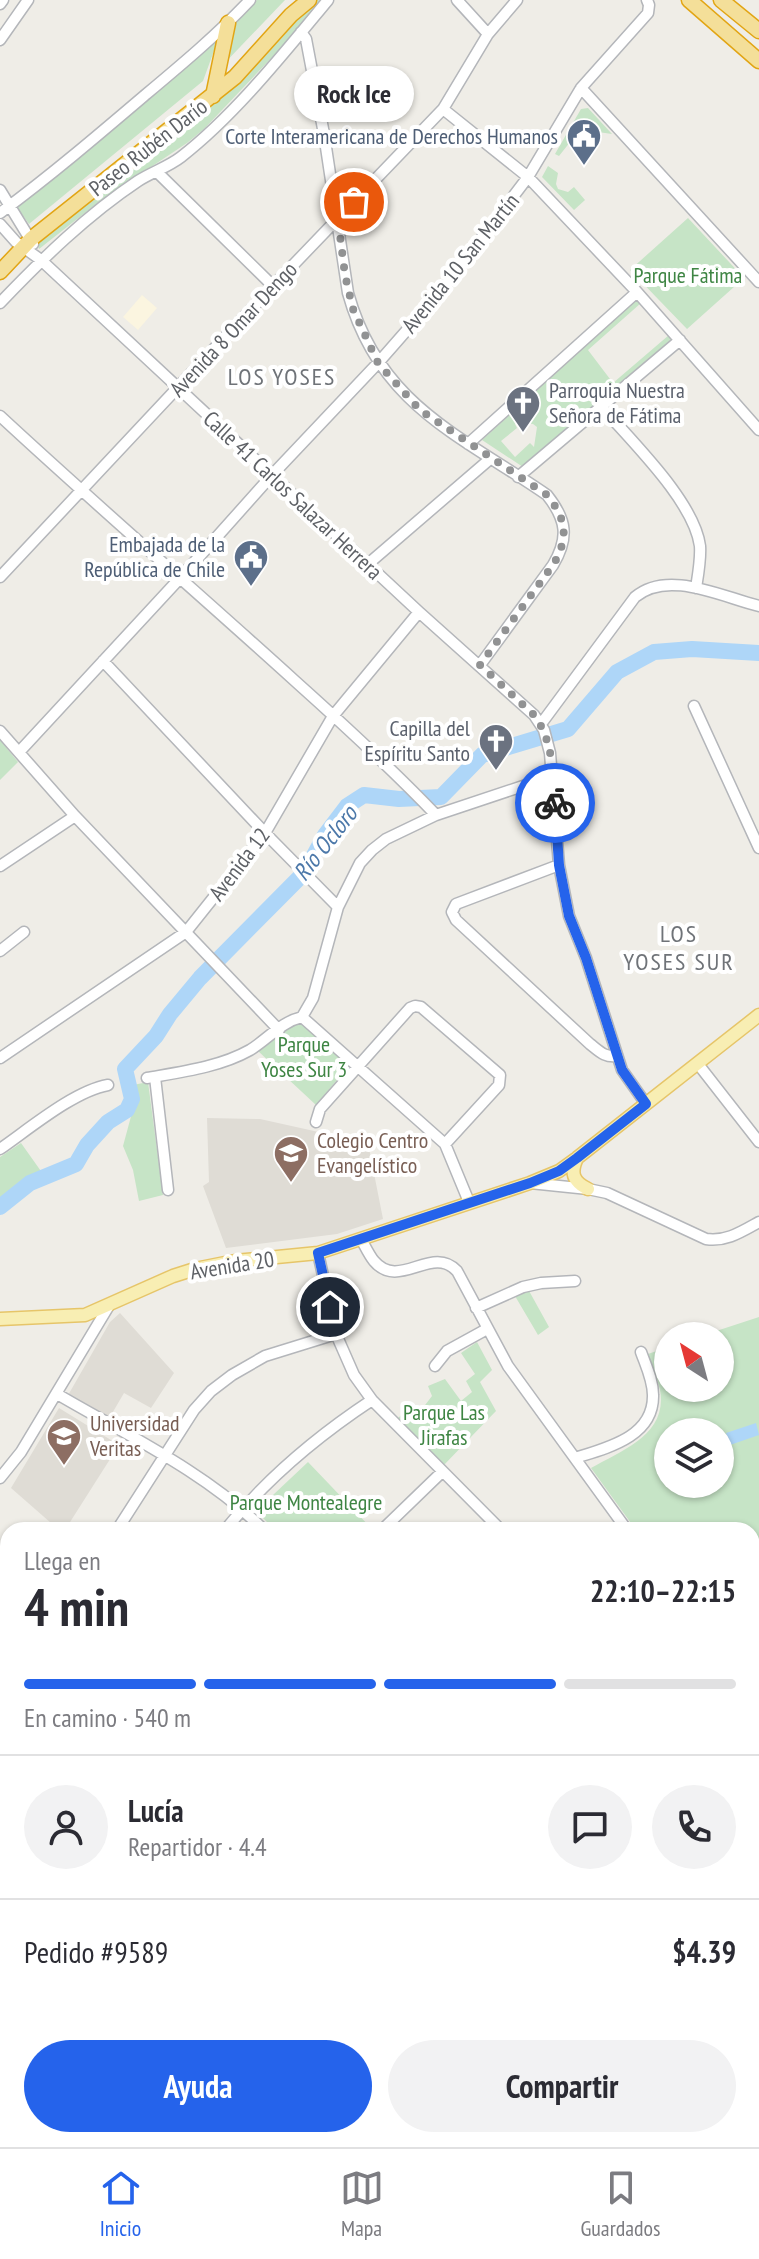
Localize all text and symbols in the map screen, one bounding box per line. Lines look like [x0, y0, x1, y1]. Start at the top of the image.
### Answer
callout: Rock Ice [294, 66, 414, 122]
text: Rock Ice [317, 77, 391, 110]
street label: Paseo Rubén Darío [83, 92, 213, 202]
public building icon: Corte Interamericana de Derechos Humanos [565, 117, 603, 167]
place label: Corte Interamericana de Derechos Humanos [225, 122, 558, 150]
pin [320, 168, 388, 236]
icon: bag [332, 180, 376, 224]
street label: Avenida 10 San Martín [395, 188, 525, 338]
street label: Avenida 8 Omar Dengo [163, 256, 303, 402]
park label: Parque Fátima [634, 261, 742, 289]
district label: LOS YOSES [228, 361, 336, 392]
place label: Parroquia Nuestra Señora de Fátima [549, 376, 685, 429]
church icon: Parroquia Nuestra Señora de Fátima [504, 384, 542, 434]
street label: Calle 41 Carlos Salazar Herrera [198, 405, 388, 585]
place label: Embajada de la República de Chile [84, 530, 225, 583]
public building icon: Embajada de la República de Chile [232, 538, 270, 588]
place label: Capilla del Espíritu Santo [364, 714, 471, 767]
church icon: Capilla del Espíritu Santo [477, 722, 515, 772]
courier [515, 763, 595, 843]
icon: bike [533, 781, 577, 825]
water label: Río Ocloro [286, 798, 365, 887]
street label: Avenida 12 [202, 822, 276, 906]
district label: LOS YOSES SUR [623, 918, 735, 977]
park label: Parque Yoses Sur 3 [261, 1030, 347, 1083]
place label: Colegio Centro Evangelístico [317, 1126, 428, 1179]
school or university icon: Colegio Centro Evangelístico [272, 1134, 310, 1184]
street label: Avenida 20 [188, 1245, 276, 1285]
pin [296, 1273, 364, 1341]
icon: home [308, 1285, 352, 1329]
north arrow [654, 1322, 734, 1402]
map controls [654, 1322, 734, 1498]
park label: Parque Las Jirafas [403, 1398, 485, 1451]
place label: Universidad Veritas [89, 1409, 180, 1462]
school or university icon: Universidad Veritas [45, 1417, 83, 1467]
button: layers [654, 1418, 734, 1498]
park label: Parque Montealegre [230, 1488, 382, 1516]
text: Llega en [24, 1544, 101, 1577]
text: 22:10–22:15 [590, 1571, 736, 1610]
text: 4 min [24, 1573, 129, 1640]
text: En camino · 540 m [24, 1701, 191, 1734]
button: person [24, 1785, 108, 1869]
button: chat [548, 1785, 632, 1869]
button: phone [652, 1785, 736, 1869]
text: Lucía [128, 1791, 184, 1830]
text: Repartidor · 4.4 [128, 1830, 267, 1863]
text: Pedido #9589 [24, 1932, 168, 1971]
text: $4.39 [672, 1932, 736, 1971]
button: Ayuda [24, 2040, 372, 2132]
button: Compartir [388, 2040, 736, 2132]
tab: Inicio [99, 2166, 143, 2242]
tab: Mapa [340, 2166, 384, 2242]
tab: Guardados [581, 2166, 661, 2242]

